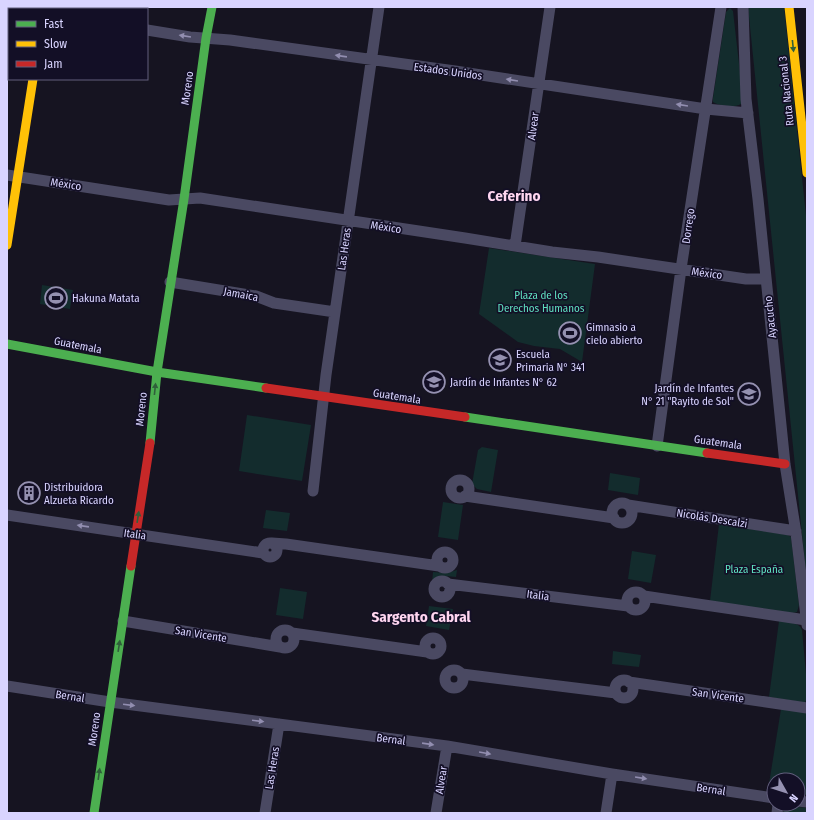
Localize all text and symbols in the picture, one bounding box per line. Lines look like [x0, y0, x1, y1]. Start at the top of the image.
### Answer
legend [8, 8, 148, 80]
text: Fast [44, 17, 63, 31]
one-way arrow [179, 33, 191, 39]
text: Slow [44, 37, 67, 51]
one-way arrow [790, 40, 796, 52]
one-way arrow [335, 53, 347, 59]
street label: Ruta Nacional 3 [776, 55, 797, 126]
text: Jam [44, 57, 62, 71]
street label: Estados Unidos [413, 60, 483, 83]
street label: Moreno [179, 70, 196, 106]
one-way arrow [506, 77, 518, 83]
one-way arrow [676, 102, 688, 108]
street label: Alvear [525, 111, 542, 141]
street label: México [50, 176, 82, 193]
district label: Ceferino [488, 187, 540, 205]
street label: Dorrego [680, 207, 697, 245]
street label: México [370, 219, 402, 236]
street label: Las Heras [335, 227, 354, 271]
street label: México [691, 265, 723, 282]
sports icon: Hakuna Matata [43, 285, 69, 311]
street label: Jamaica [222, 285, 259, 304]
park label: Plaza de los Derechos Humanos [498, 289, 585, 315]
place label: Hakuna Matata [72, 292, 140, 305]
street label: Ayacucho [762, 295, 779, 339]
sports icon: Gimnasio a cielo abierto [557, 320, 583, 346]
place label: Gimnasio a cielo abierto [586, 321, 643, 347]
street label: Guatemala [53, 335, 103, 356]
school or university icon: Escuela Primaria N° 341 [487, 347, 513, 373]
place label: Escuela Primaria N° 341 [516, 348, 585, 374]
school or university icon: Jardín de Infantes N° 62 [421, 369, 447, 395]
place label: Jardín de Infantes N° 62 [450, 376, 557, 389]
school or university icon: Jardín de Infantes N° 21 "Rayito de Sol" [736, 381, 762, 407]
one-way arrow [152, 382, 159, 395]
place label: Jardín de Infantes N° 21 "Rayito de Sol" [641, 382, 734, 408]
street label: Guatemala [372, 386, 422, 407]
street label: Moreno [133, 391, 150, 427]
street label: Guatemala [693, 433, 743, 452]
building icon: Distribuidora Alzueta Ricardo [16, 480, 42, 506]
place label: Distribuidora Alzueta Ricardo [44, 481, 114, 507]
street label: Nicolás Descalzi [675, 506, 749, 531]
one-way arrow [135, 511, 141, 523]
one-way arrow [77, 523, 89, 529]
street label: Italia [123, 526, 147, 543]
park label: Plaza España [725, 563, 783, 576]
street label: Italia [526, 588, 550, 603]
district label: Sargento Cabral [371, 608, 471, 626]
street label: San Vicente [174, 624, 228, 645]
one-way arrow [116, 640, 122, 652]
street label: San Vicente [691, 685, 745, 706]
street label: Bernal [54, 688, 85, 705]
one-way arrow [122, 702, 135, 708]
street label: Moreno [86, 711, 103, 747]
one-way arrow [251, 718, 264, 724]
street label: Bernal [376, 731, 406, 748]
one-way arrow [422, 741, 434, 747]
street label: Las Heras [263, 746, 282, 790]
one-way arrow [479, 750, 491, 756]
street label: Alvear [433, 765, 450, 795]
one-way arrow [96, 768, 102, 781]
north arrow [766, 772, 806, 812]
one-way arrow [635, 775, 647, 781]
street label: Bernal [695, 781, 726, 798]
text: N [786, 791, 801, 805]

